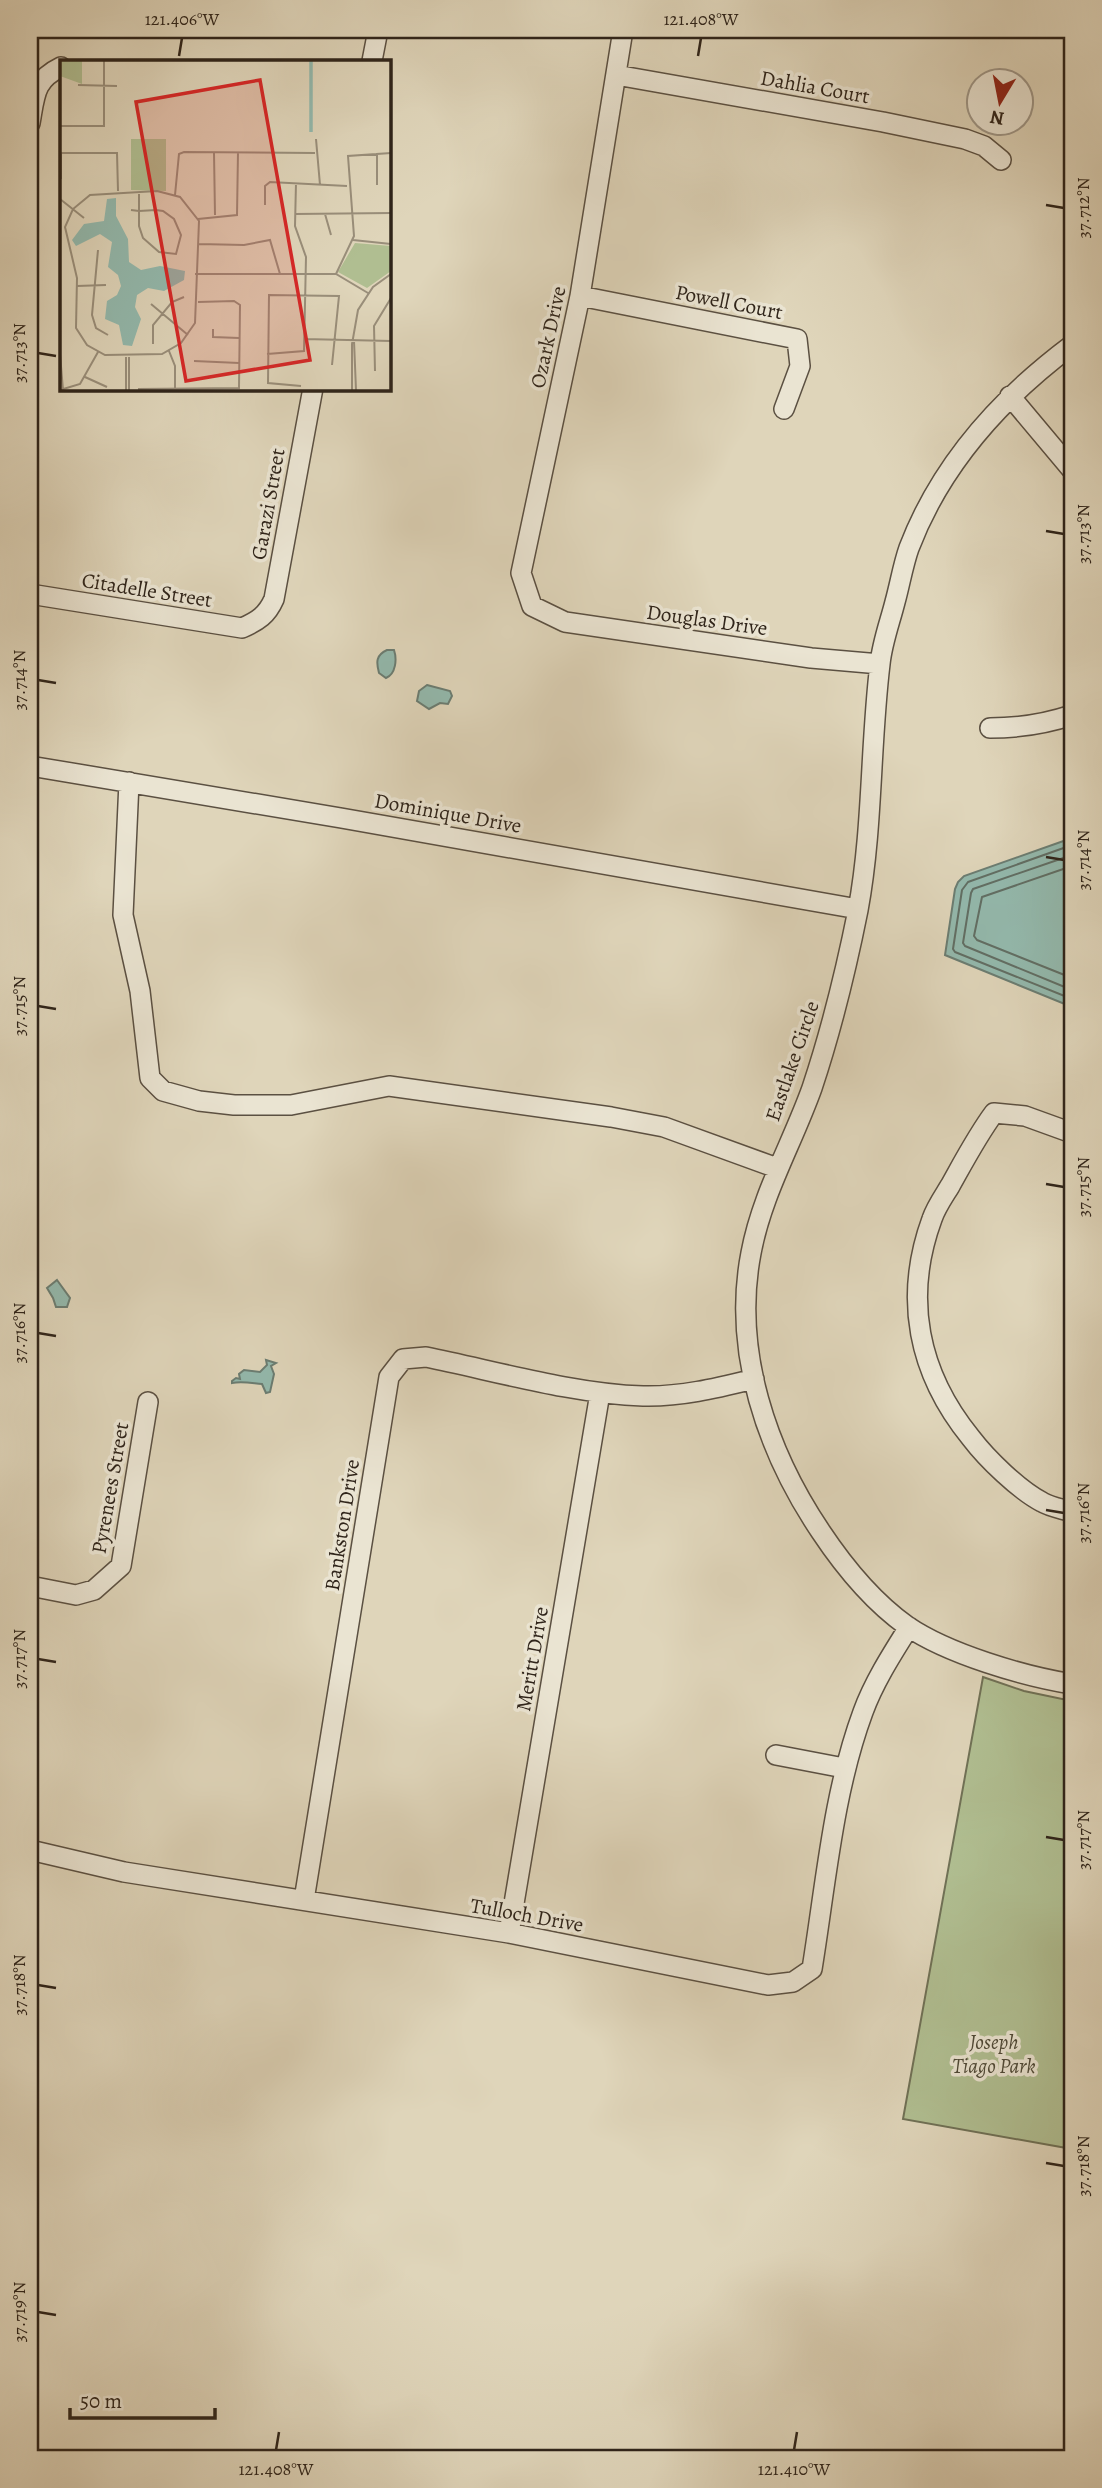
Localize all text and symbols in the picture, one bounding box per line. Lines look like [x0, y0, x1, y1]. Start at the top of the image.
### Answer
text: 121.406°W [145, 7, 220, 31]
text: 121.408°W [663, 7, 739, 31]
inset map [60, 60, 390, 390]
street label: Dahlia Court [758, 64, 872, 110]
north arrow [965, 66, 1036, 136]
text: N [988, 104, 1006, 132]
text: 37.712°N [1071, 177, 1095, 239]
street label: Powell Court [673, 278, 785, 326]
street label: Ozark Drive [524, 283, 572, 391]
text: 37.713°N [7, 323, 31, 383]
street label: Garazi Street [244, 446, 292, 562]
text: 37.713°N [1071, 504, 1095, 564]
street label: Citadelle Street [80, 566, 214, 614]
street label: Douglas Drive [645, 598, 769, 642]
text: 37.714°N [7, 650, 31, 710]
street label: Dominique Drive [372, 786, 524, 840]
text: 37.714°N [1071, 830, 1095, 890]
text: 37.715°N [7, 976, 31, 1036]
street label: Eastlake Circle [758, 997, 826, 1125]
text: 37.715°N [1071, 1157, 1095, 1217]
text: 37.716°N [7, 1302, 31, 1363]
street label: Pyrenees Street [85, 1420, 135, 1556]
street label: Bankston Drive [318, 1457, 366, 1593]
text: 37.716°N [1071, 1482, 1095, 1543]
street label: Meritt Drive [509, 1604, 555, 1714]
text: 37.717°N [7, 1629, 31, 1689]
text: 37.717°N [1071, 1810, 1095, 1870]
street label: Tulloch Drive [468, 1891, 586, 1939]
text: 37.718°N [7, 1954, 31, 2016]
park label: Joseph Tiago Park [952, 2028, 1036, 2080]
text: 37.718°N [1071, 2135, 1095, 2197]
text: 37.719°N [7, 2282, 31, 2342]
scale bar [70, 2376, 215, 2420]
text: 50 m [80, 2387, 122, 2415]
text: 121.408°W [238, 2457, 314, 2481]
text: 121.410°W [758, 2457, 830, 2481]

